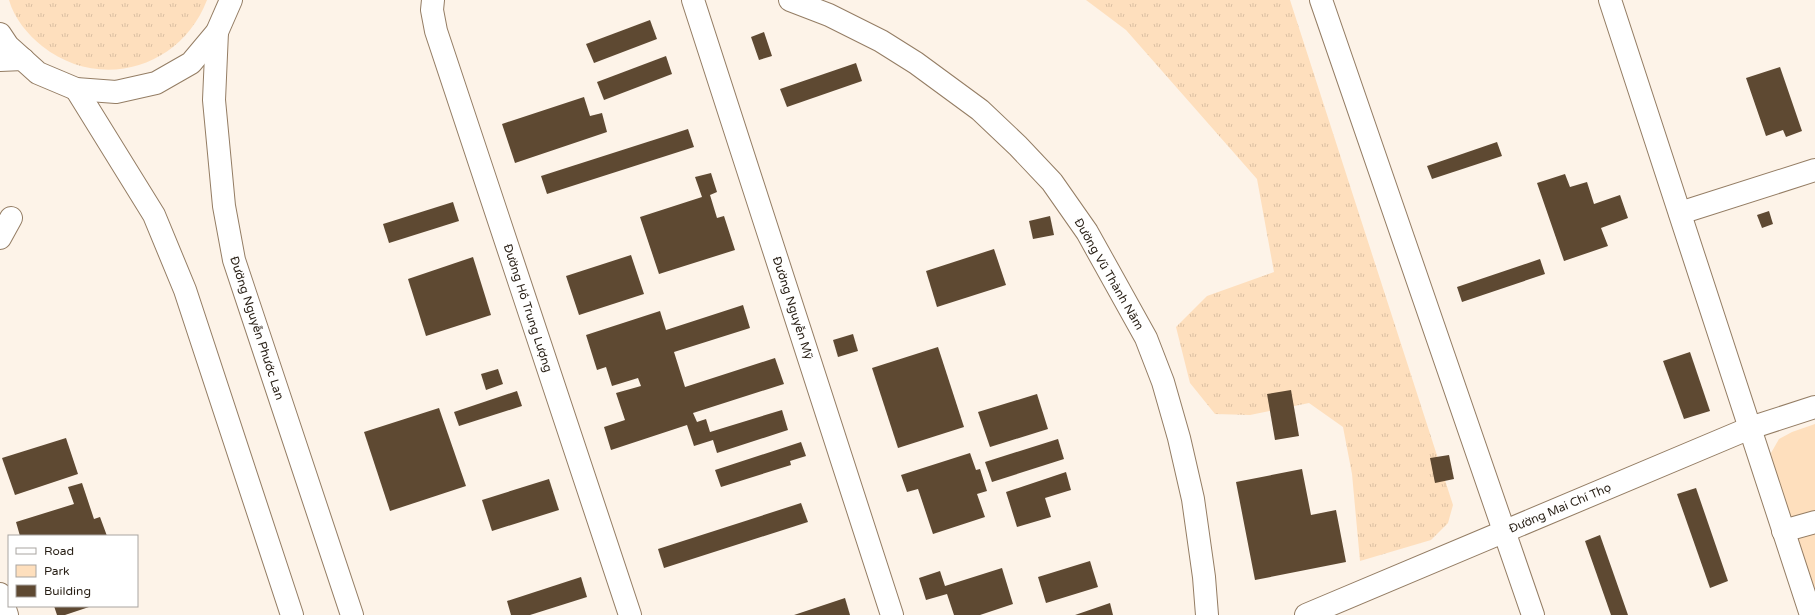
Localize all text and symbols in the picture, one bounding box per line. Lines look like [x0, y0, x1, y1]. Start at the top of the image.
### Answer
street label: Đường Vũ Thành Năm [1071, 216, 1147, 332]
street label: Đường Hồ Trung Lượng [501, 242, 555, 374]
street label: Đường Nguyễn Phước Lan [227, 254, 287, 402]
street label: Đường Nguyễn Mỹ [770, 255, 816, 362]
street label: Đường Mai Chí Thọ [1507, 480, 1613, 536]
legend [8, 535, 138, 607]
text: Road [44, 544, 74, 558]
text: Park [44, 564, 70, 578]
text: Building [44, 584, 91, 598]

